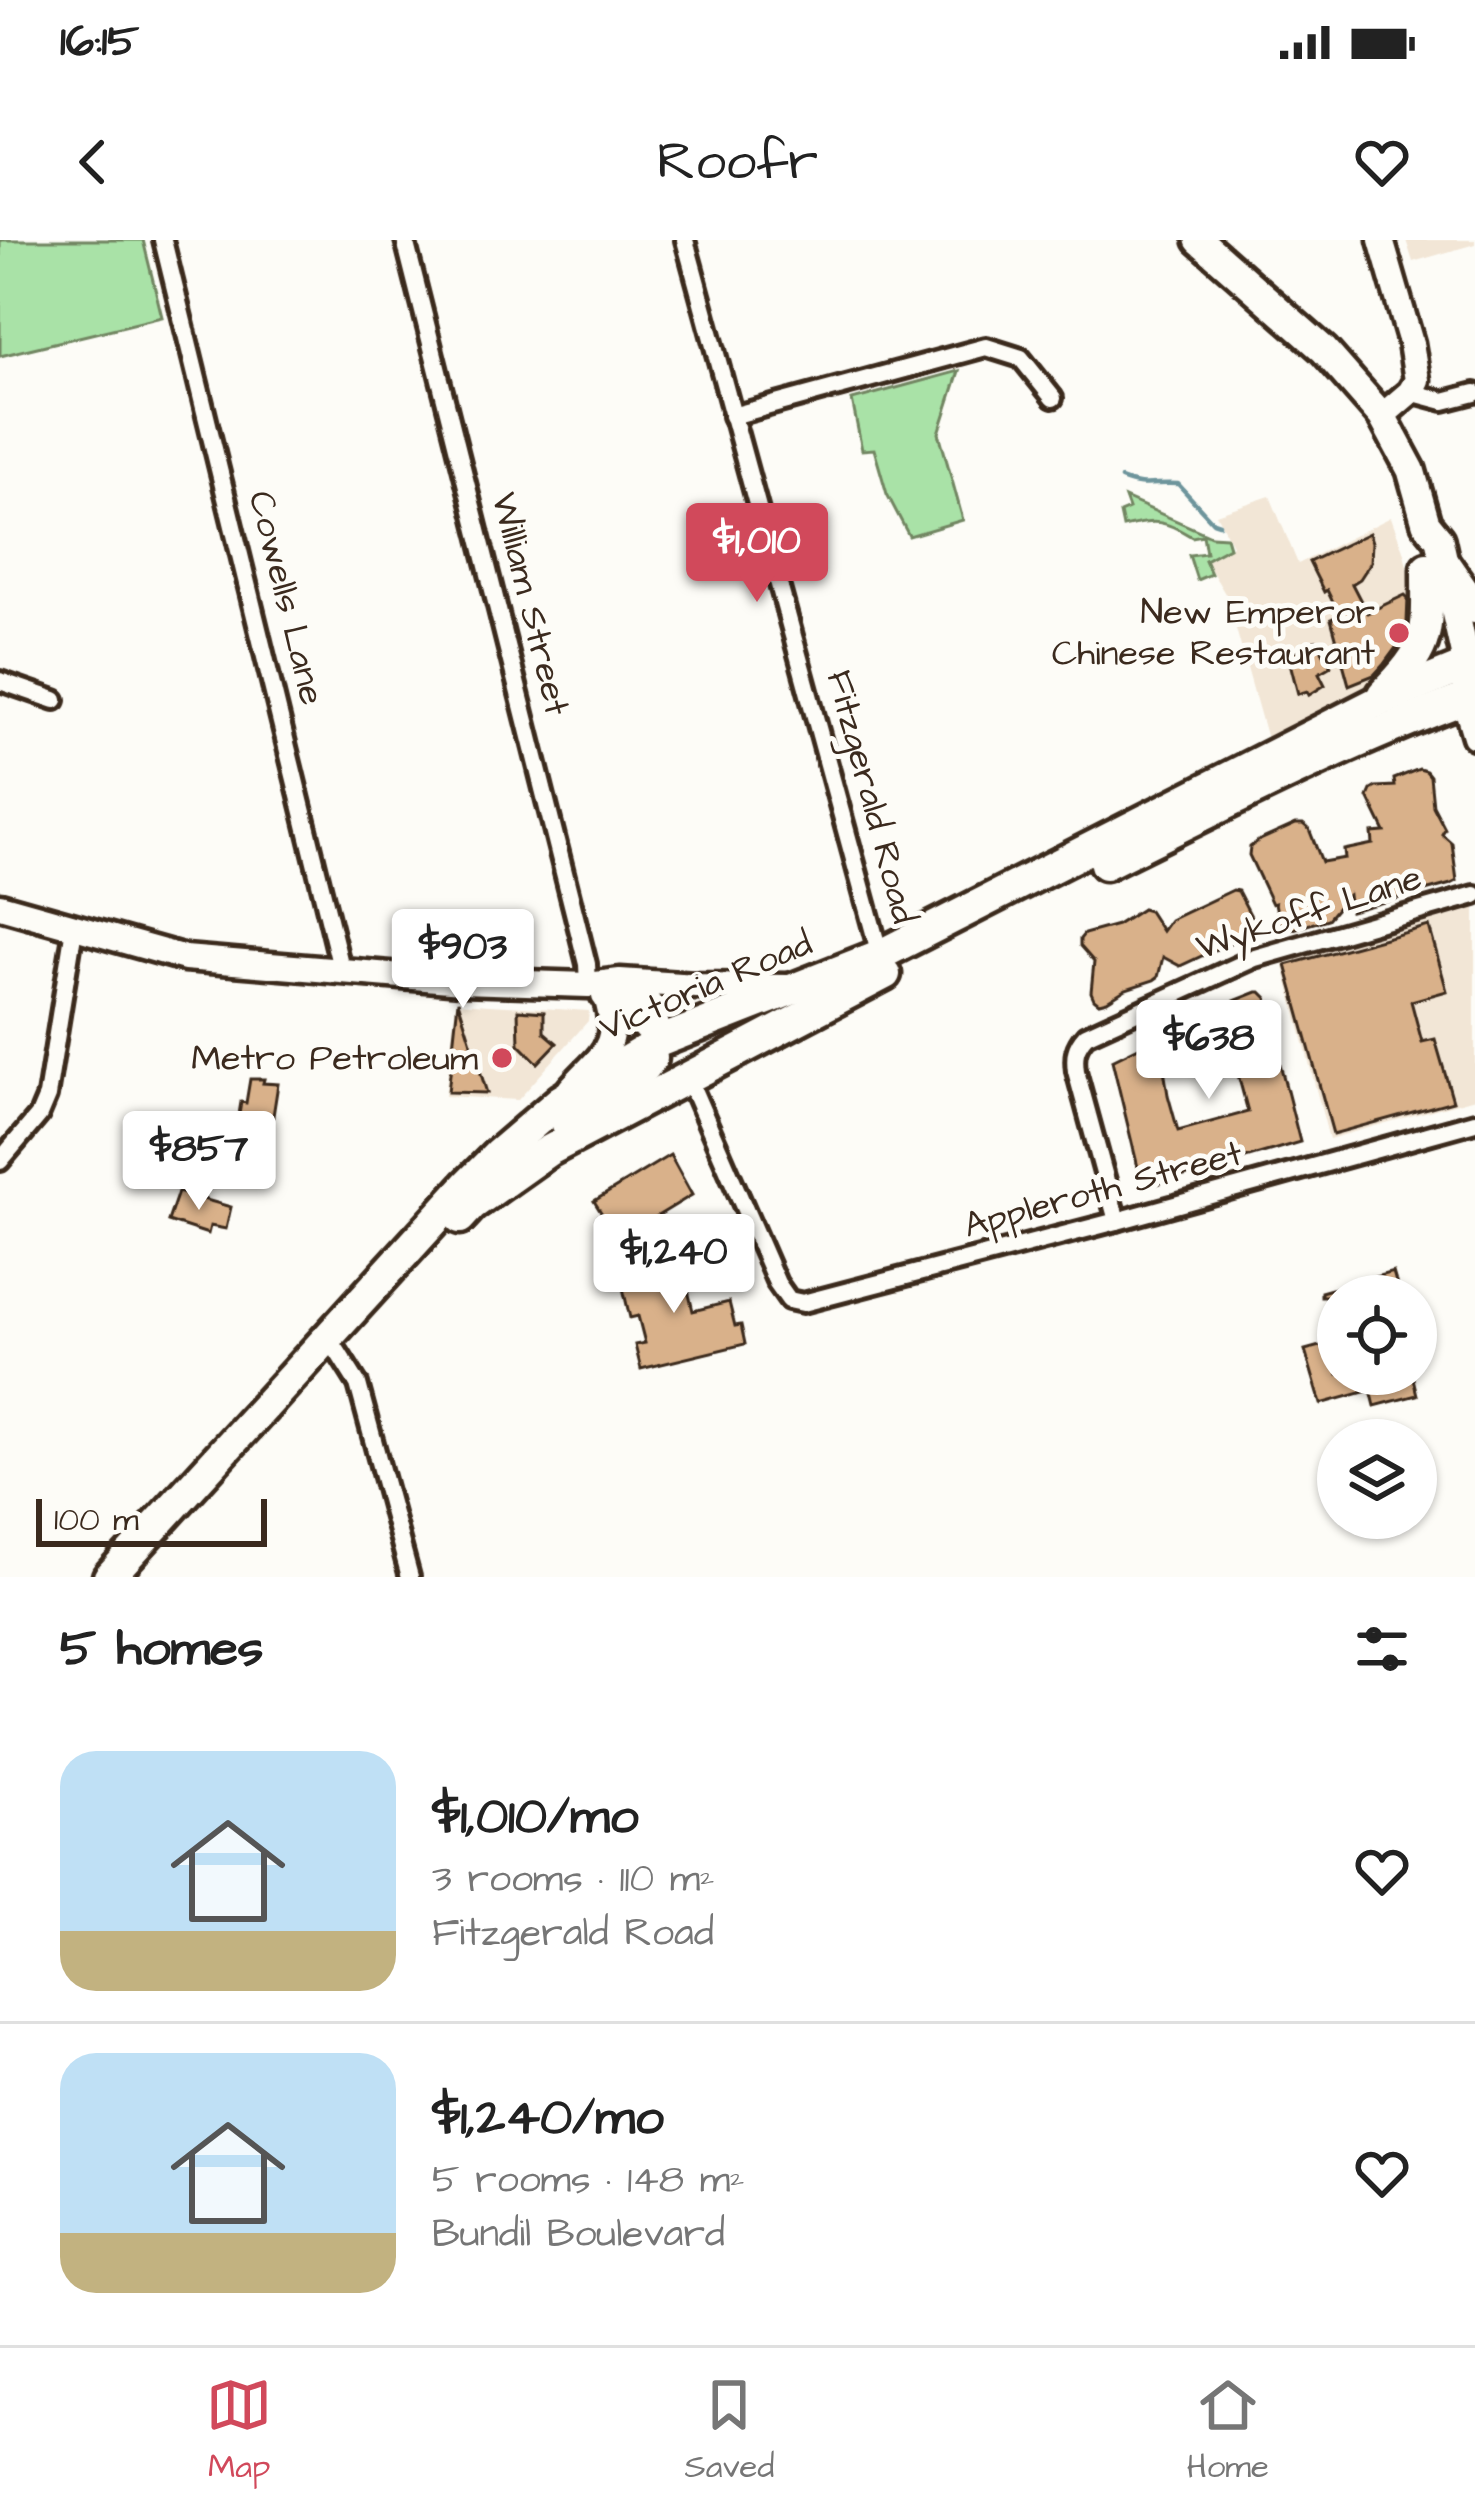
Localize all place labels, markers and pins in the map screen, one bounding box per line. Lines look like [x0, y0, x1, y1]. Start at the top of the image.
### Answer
pin: $1,010 [659, 503, 855, 605]
place label: New Emperor Chinese Restaurant [1052, 587, 1375, 679]
marker: New Emperor Chinese Restaurant [1386, 620, 1412, 646]
pin: $903 [392, 909, 534, 1011]
pin: $638 [1138, 1000, 1280, 1102]
place label: Metro Petroleum [191, 1033, 478, 1084]
marker: Metro Petroleum [489, 1045, 515, 1071]
pin: $857 [128, 1111, 270, 1213]
pin: $1,240 [576, 1214, 772, 1316]

